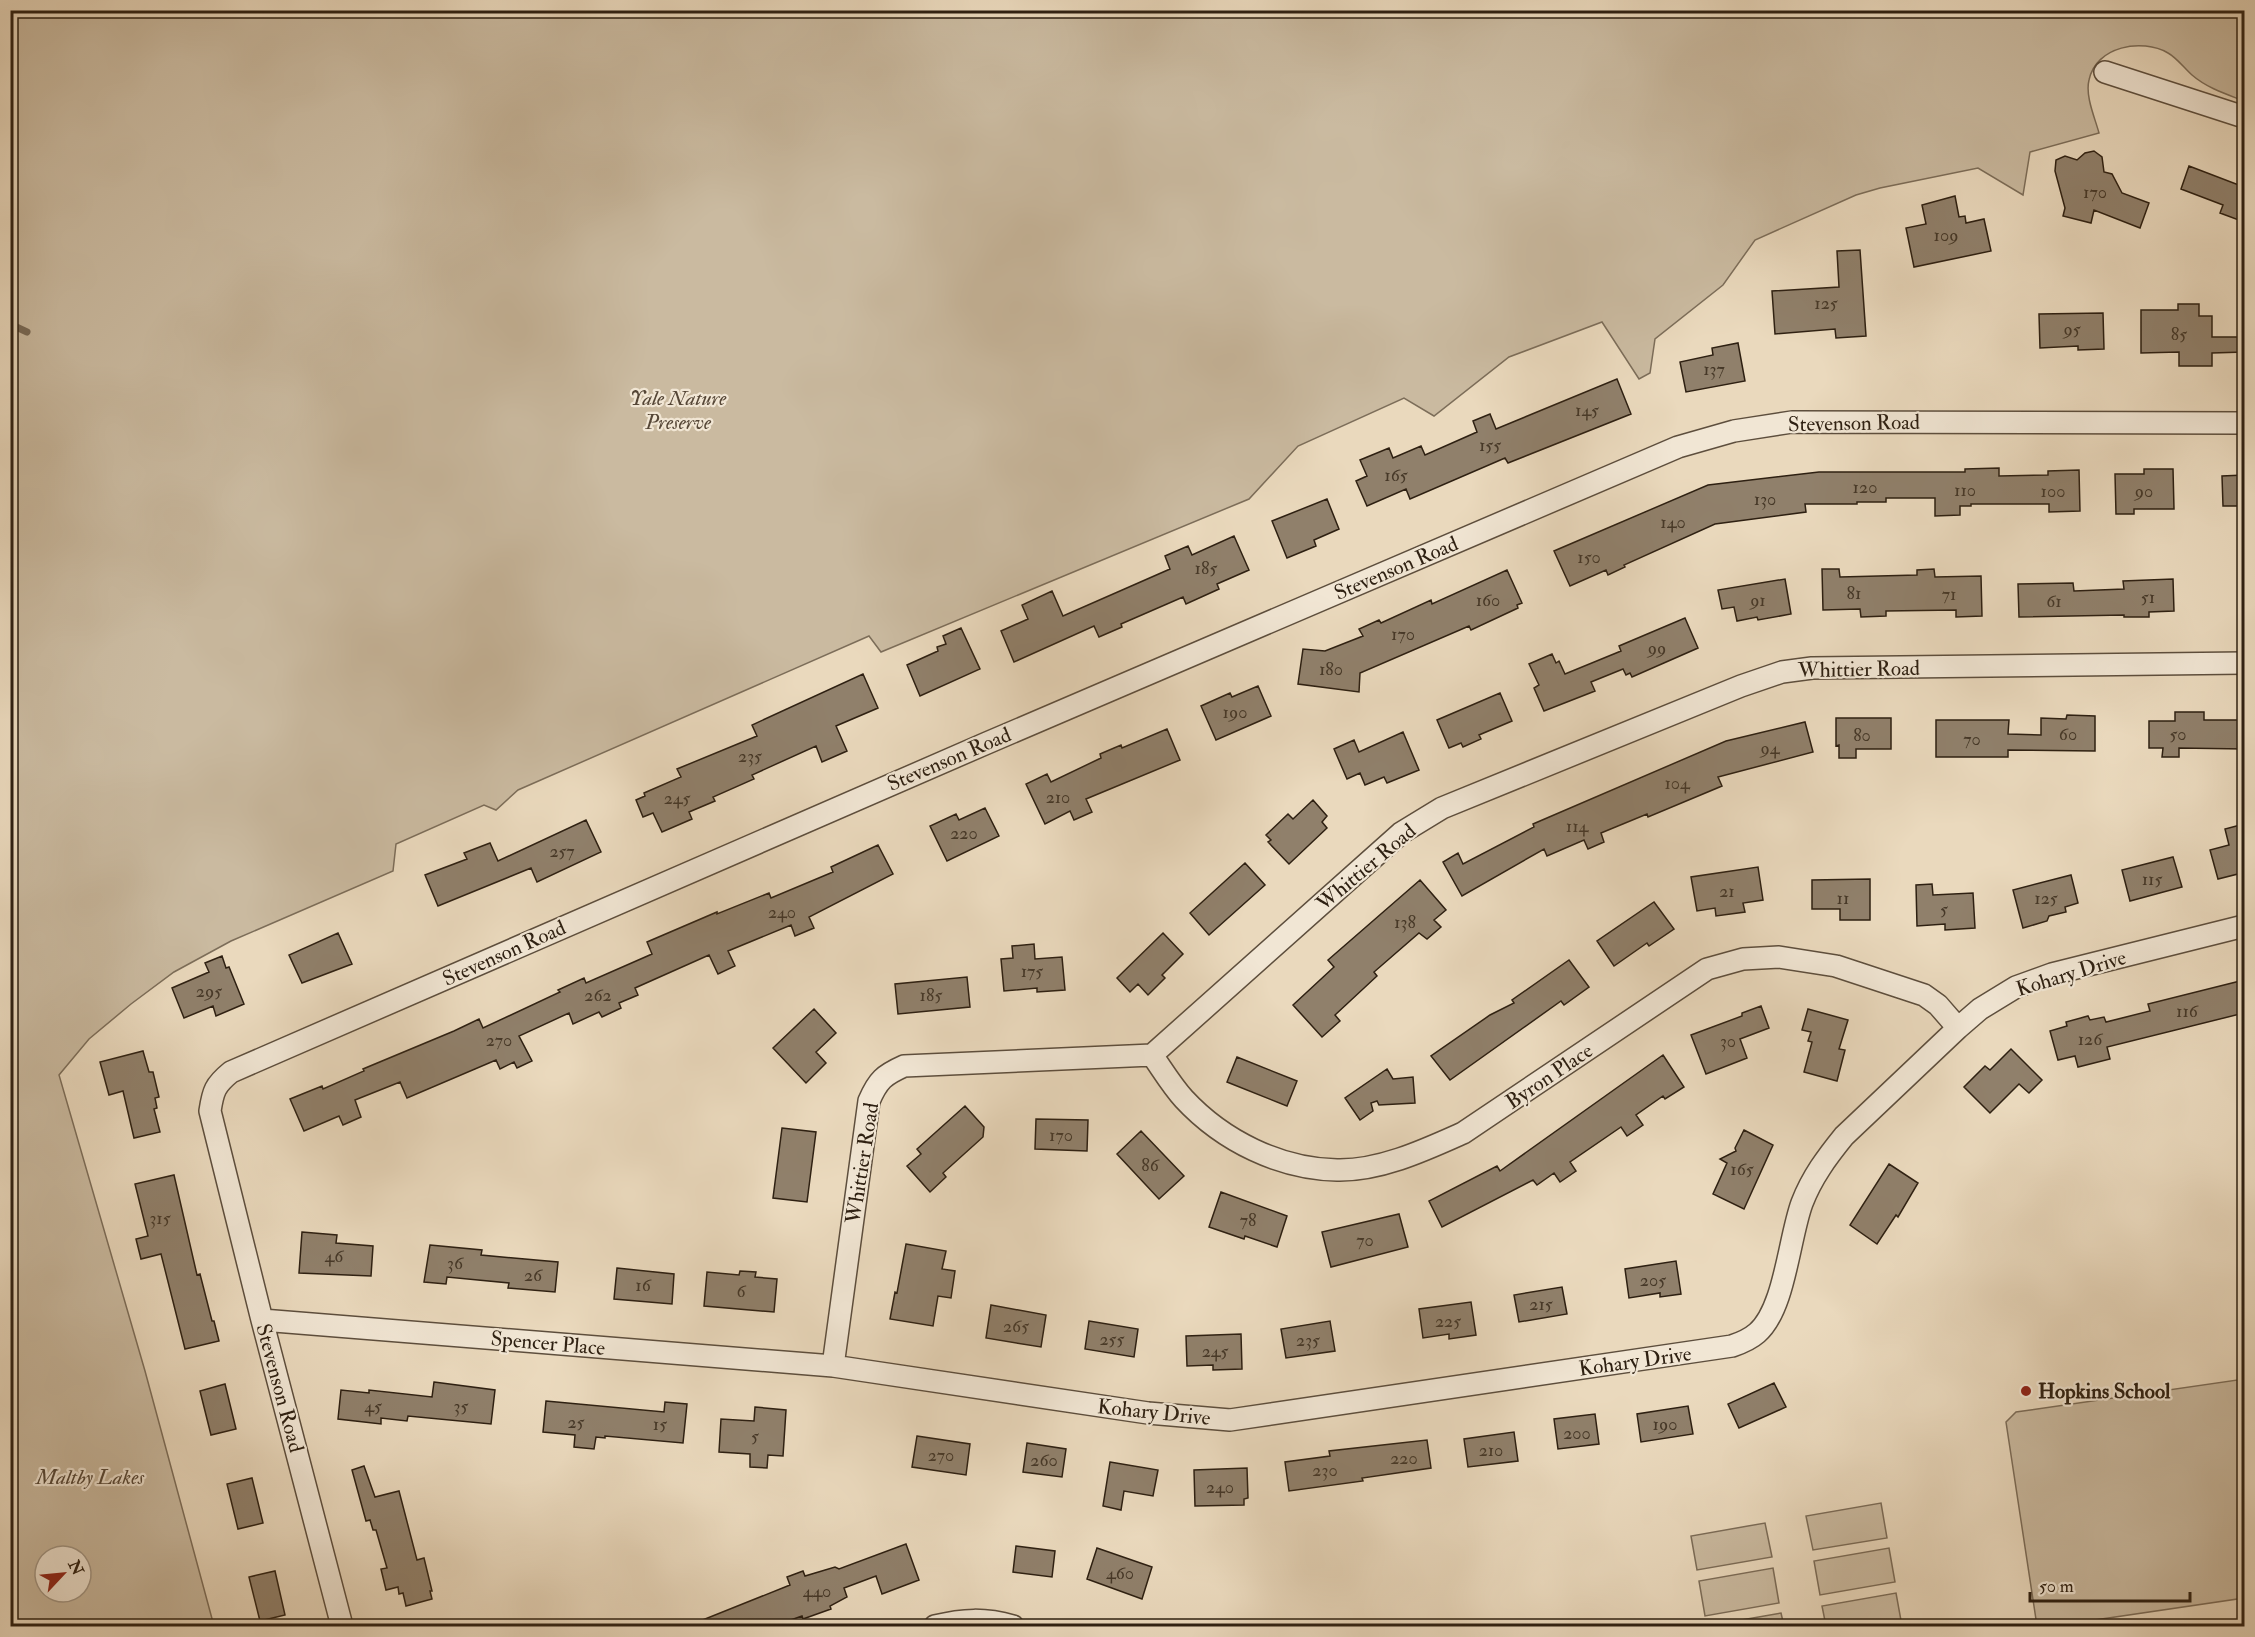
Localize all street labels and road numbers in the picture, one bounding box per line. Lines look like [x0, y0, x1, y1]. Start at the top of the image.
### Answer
street label: Stevenson Road [1788, 409, 1921, 438]
street label: Stevenson Road [1330, 530, 1463, 607]
street label: Whittier Road [1797, 655, 1921, 684]
street label: Stevenson Road [883, 721, 1016, 798]
street label: Whittier Road [1310, 817, 1422, 918]
street label: Stevenson Road [438, 914, 571, 993]
street label: Kohary Drive [2013, 944, 2130, 1003]
street label: Byron Place [1500, 1037, 1598, 1115]
street label: Whittier Road [839, 1100, 885, 1226]
street label: Stevenson Road [249, 1321, 310, 1456]
street label: Spencer Place [490, 1325, 607, 1362]
street label: Kohary Drive [1577, 1340, 1693, 1383]
street label: Kohary Drive [1096, 1393, 1212, 1432]

